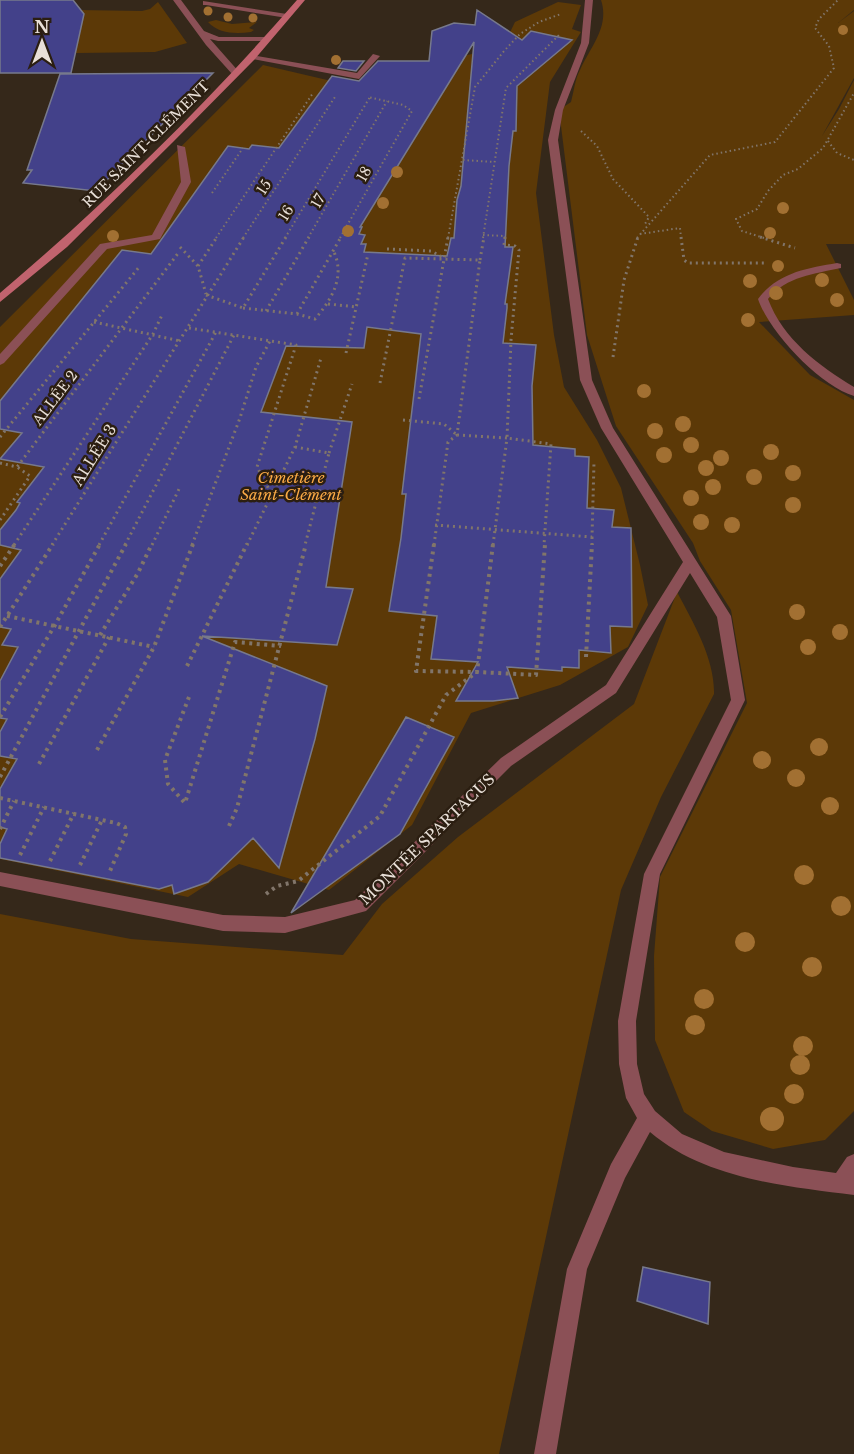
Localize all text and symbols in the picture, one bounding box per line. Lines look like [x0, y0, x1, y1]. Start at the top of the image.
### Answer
north arrow [12, 12, 72, 72]
text: N [34, 17, 50, 37]
street label: RUE SAINT-CLÉMENT [79, 77, 213, 211]
street label: 18 [353, 163, 375, 185]
street label: 15 [253, 176, 275, 198]
street label: 17 [307, 190, 330, 211]
street label: 16 [274, 202, 298, 224]
street label: ALLÉE 2 [28, 367, 81, 430]
street label: ALLÉE 3 [67, 421, 120, 490]
park label: Cimetière Saint-Clément [240, 468, 342, 504]
street label: MONTÉE SPARTACUS [355, 769, 499, 909]

